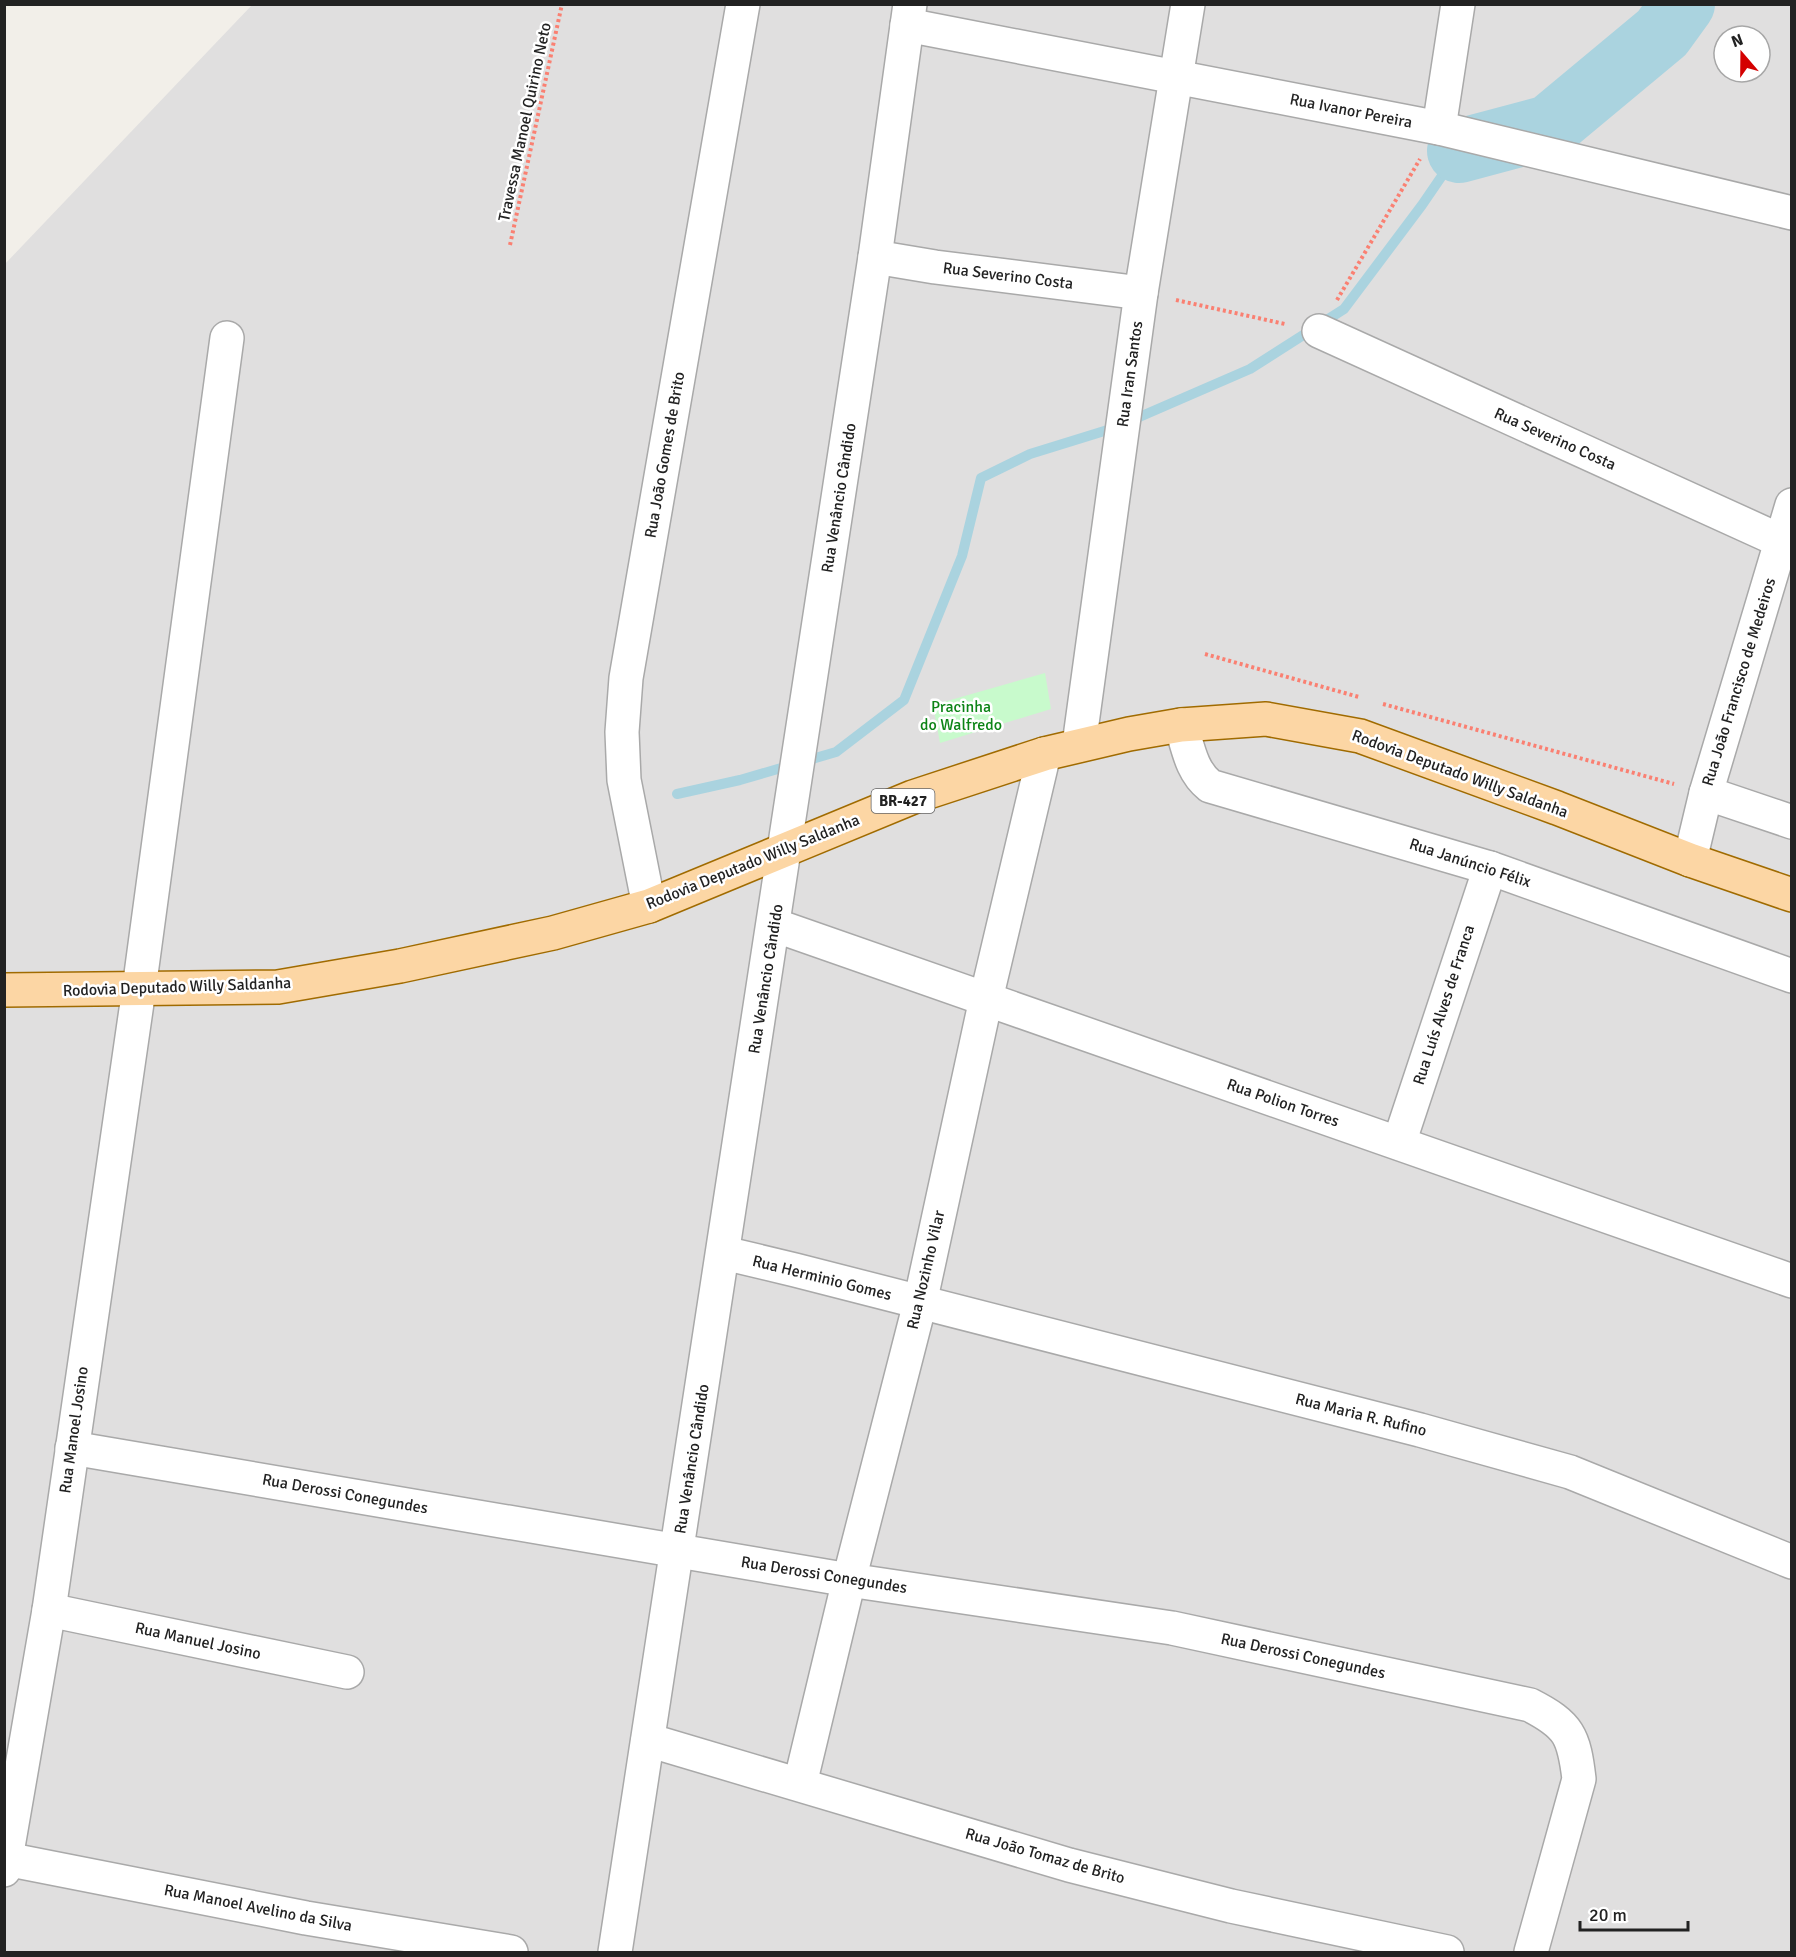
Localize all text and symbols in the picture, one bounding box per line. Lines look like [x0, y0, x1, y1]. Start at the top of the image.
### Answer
street label: Travessa Manoel Quirino Neto [494, 21, 556, 223]
north arrow [1712, 24, 1772, 84]
text: N [1729, 30, 1746, 52]
street label: Rua Ivanor Pereira [1288, 89, 1414, 133]
street label: Rua Severino Costa [942, 258, 1074, 294]
street label: Rua Iran Santos [1113, 320, 1147, 428]
street label: Rua João Gomes de Brito [641, 370, 689, 540]
street label: Rua Severino Costa [1491, 403, 1619, 475]
street label: Rua Venâncio Cândido [817, 422, 861, 574]
street label: Rua João Francisco de Medeiros [1698, 575, 1780, 789]
park label: Pracinha do Walfredo [920, 697, 1002, 735]
street label: Rodovia Deputado Willy Saldanha [1349, 725, 1571, 823]
road number: BR-427 [872, 789, 934, 813]
street label: Rodovia Deputado Willy Saldanha [643, 810, 863, 914]
street label: Rua Janúncio Félix [1407, 834, 1534, 892]
street label: Rua Venâncio Cândido [744, 903, 788, 1055]
street label: Rua Luís Alves de Franca [1409, 922, 1479, 1088]
street label: Rodovia Deputado Willy Saldanha [62, 973, 292, 1001]
street label: Rua Polion Torres [1224, 1074, 1342, 1132]
street label: Rua Nozinho Vilar [903, 1208, 949, 1331]
street label: Rua Herminio Gomes [750, 1251, 894, 1305]
street label: Rua Manoel Josino [55, 1365, 93, 1495]
street label: Rua Venâncio Cândido [670, 1383, 714, 1535]
street label: Rua Maria R. Rufino [1293, 1389, 1429, 1441]
street label: Rua Derossi Conegundes [261, 1470, 429, 1518]
street label: Rua Derossi Conegundes [740, 1552, 908, 1598]
street label: Rua Manuel Josino [133, 1618, 263, 1664]
street label: Rua Derossi Conegundes [1219, 1629, 1387, 1683]
street label: Rua João Tomaz de Brito [963, 1824, 1127, 1888]
street label: Rua Manoel Avelino da Silva [162, 1880, 354, 1936]
scale bar [1580, 1894, 1688, 1932]
text: 20 m [1589, 1904, 1627, 1926]

